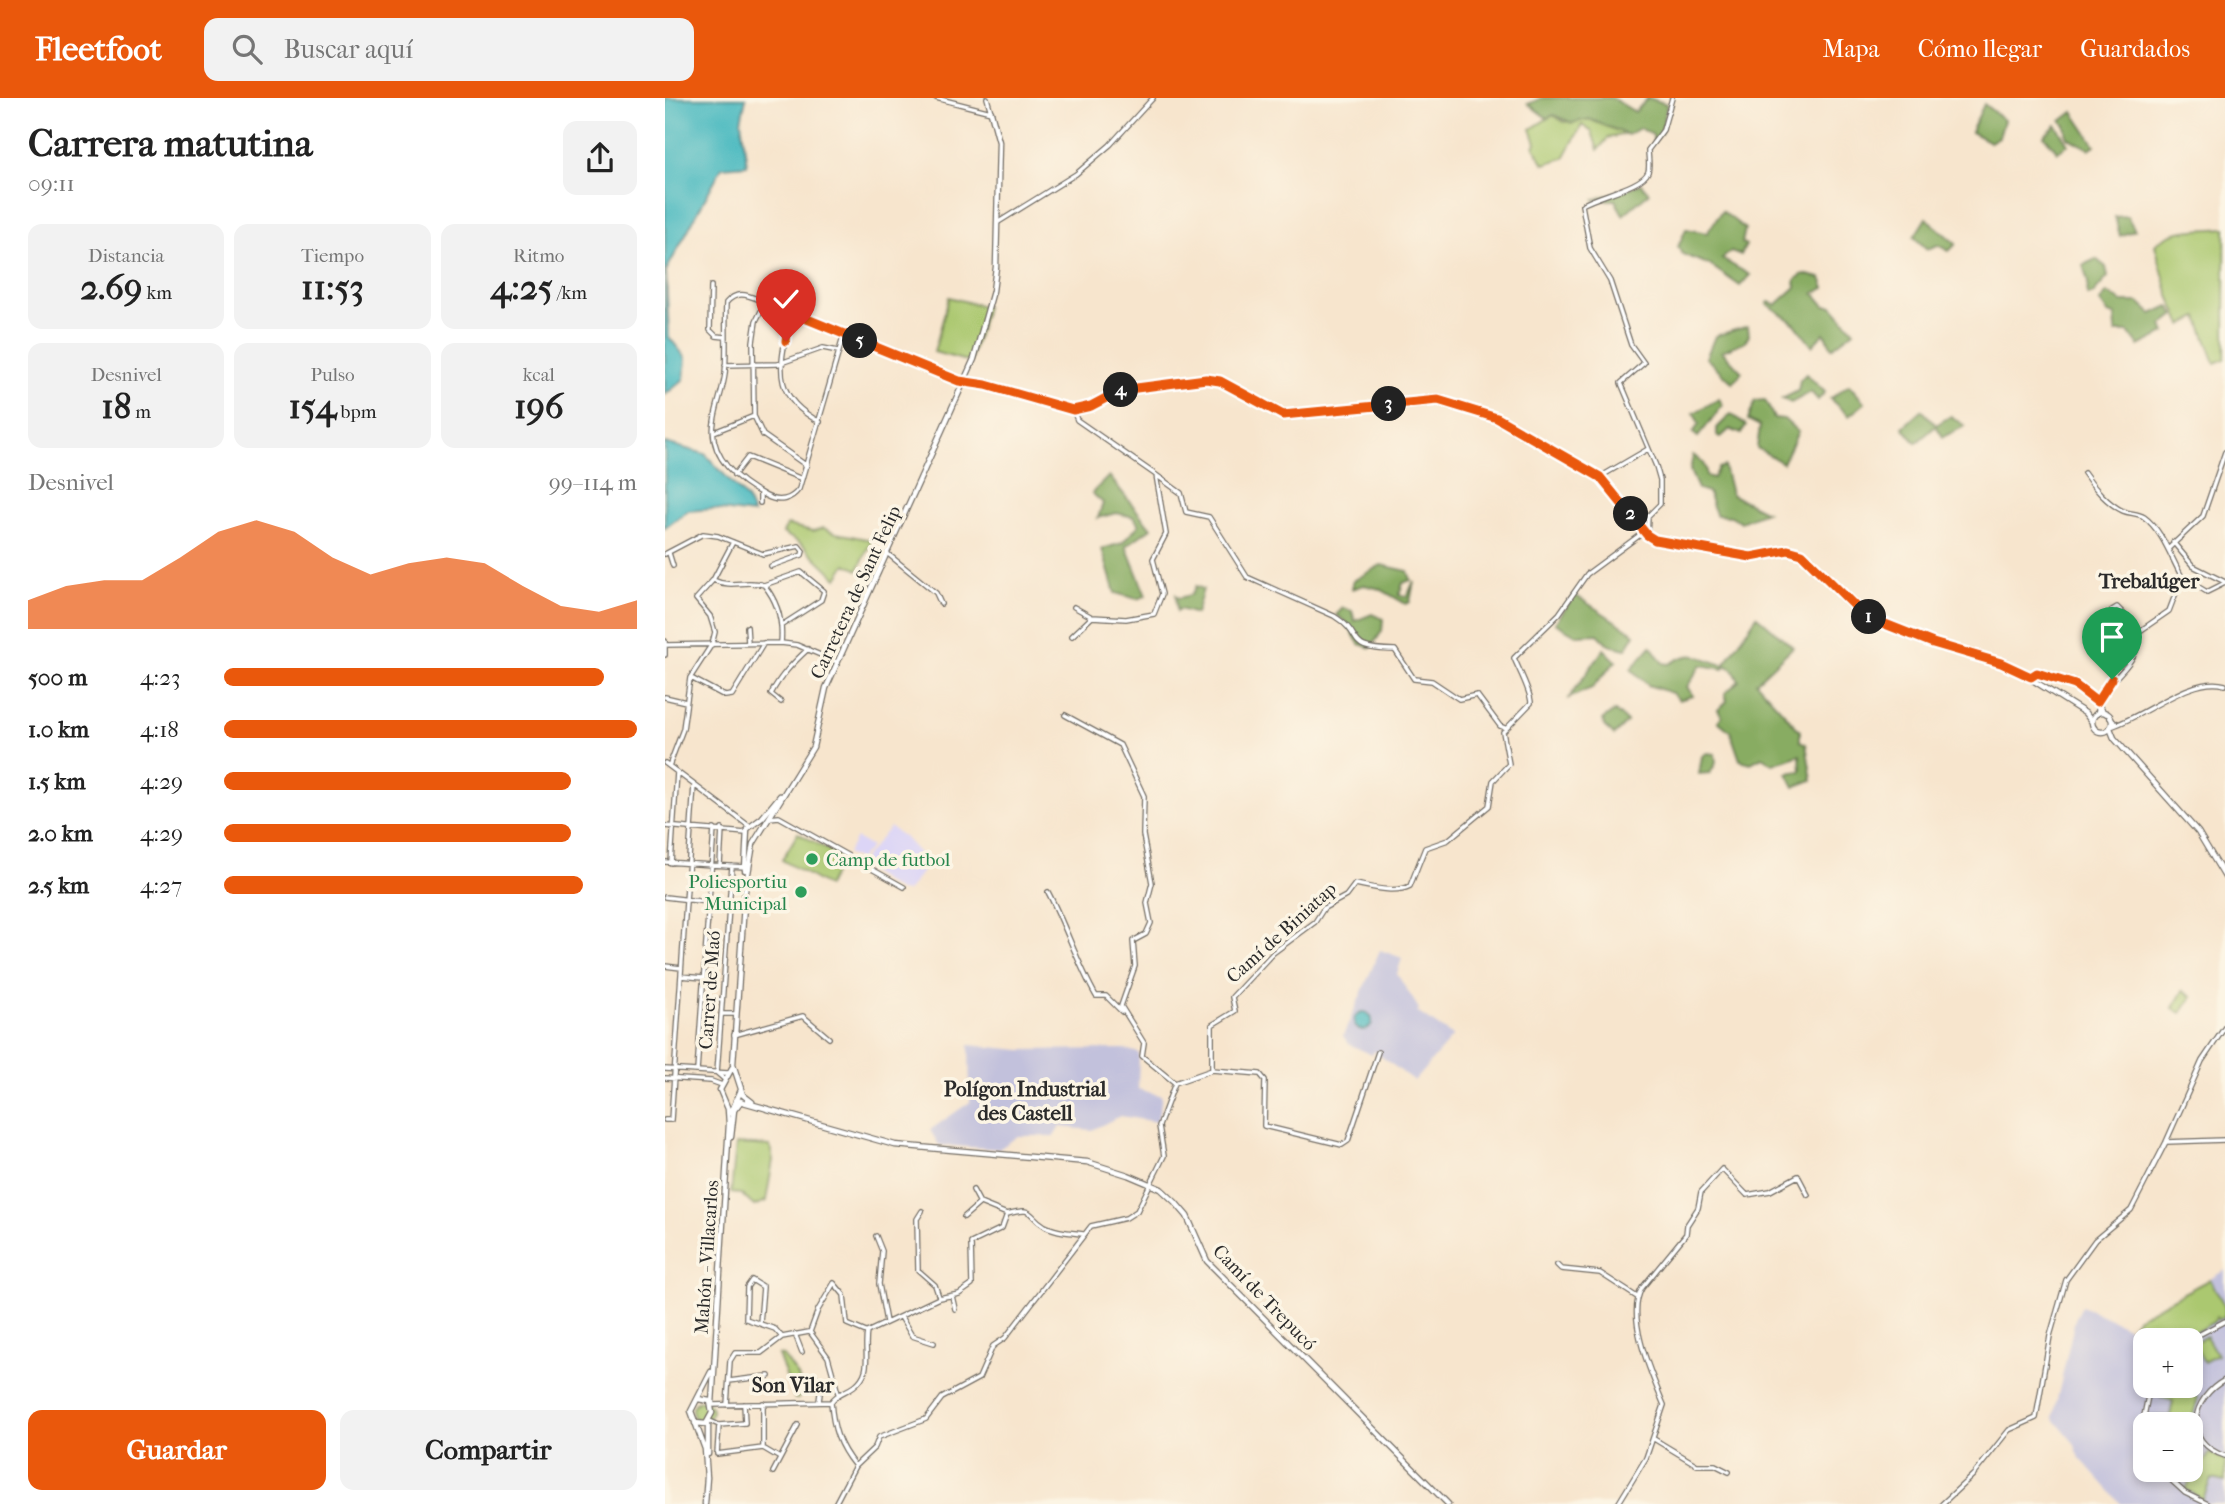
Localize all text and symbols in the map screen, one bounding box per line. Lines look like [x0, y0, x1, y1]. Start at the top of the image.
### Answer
search box [204, 18, 694, 81]
text: Fleetfoot [35, 30, 162, 69]
icon: search [228, 30, 266, 68]
text: Buscar aquí [284, 34, 413, 65]
text: Mapa [1822, 35, 1880, 63]
text: Cómo llegar [1918, 35, 2042, 63]
text: Guardados [2080, 35, 2190, 63]
text: Carrera matutina [28, 121, 312, 166]
button: share [563, 121, 637, 195]
text: 09:11 [28, 170, 75, 197]
text: Distancia [88, 245, 164, 267]
text: Tiempo [301, 245, 364, 267]
text: Ritmo [513, 245, 565, 267]
text: 2.69 [80, 267, 142, 308]
text: 11:53 [301, 267, 364, 308]
text: 4:25 [491, 267, 553, 308]
pin [756, 269, 816, 341]
icon: check [767, 280, 805, 318]
text: km [142, 282, 172, 304]
text: /km [553, 282, 587, 304]
pin: 5 [843, 324, 877, 358]
text: 5 [855, 329, 864, 351]
text: Desnivel [91, 364, 162, 386]
text: Pulso [310, 364, 355, 386]
text: kcal [523, 364, 555, 386]
pin: 4 [1103, 372, 1139, 408]
text: 4 [1115, 378, 1126, 400]
text: 18 [101, 386, 131, 427]
text: 154 [288, 386, 337, 427]
text: 196 [514, 386, 564, 427]
pin: 3 [1371, 386, 1407, 422]
text: 3 [1385, 392, 1392, 414]
text: m [131, 401, 151, 423]
text: bpm [337, 401, 377, 423]
text: Desnivel [28, 469, 114, 496]
text: 99–114 m [549, 469, 637, 496]
pin: 2 [1613, 496, 1649, 532]
street label: Carretera de Sant Felip [806, 502, 906, 683]
text: 2 [1626, 502, 1635, 524]
district label: Trebalúger [2098, 569, 2200, 593]
pin: 1 [1851, 600, 1887, 634]
text: 1 [1865, 605, 1872, 627]
pin [2082, 607, 2142, 679]
icon: arrive [2093, 618, 2131, 656]
text: 500 m [28, 664, 87, 691]
text: 4:23 [140, 664, 180, 691]
text: 1.0 km [28, 716, 89, 743]
text: 4:18 [140, 716, 179, 743]
text: 1.5 km [28, 768, 86, 795]
text: 4:29 [140, 768, 183, 795]
text: 2.0 km [28, 820, 93, 847]
text: 4:29 [140, 820, 183, 847]
place label: Camp de futbol [826, 849, 950, 871]
marker: Camp de futbol [804, 851, 820, 867]
place label: Poliesportiu Municipal [688, 871, 787, 915]
text: 2.5 km [28, 872, 89, 899]
text: 4:27 [140, 872, 182, 899]
street label: Camí de Biniatap [1222, 878, 1341, 988]
marker: Poliesportiu Municipal [793, 884, 809, 900]
street label: Carrer de Maó [695, 930, 725, 1050]
district label: Polígon Industrial des Castell [944, 1077, 1106, 1125]
street label: Mahón - Villacarlos [691, 1179, 723, 1335]
street label: Camí de Trepucó [1208, 1240, 1321, 1355]
map controls [2133, 1328, 2203, 1482]
button: + [2133, 1328, 2203, 1398]
district label: Son Vilar [752, 1373, 835, 1397]
button: Guardar [28, 1410, 326, 1490]
button: Compartir [340, 1410, 637, 1490]
button: − [2133, 1412, 2203, 1482]

